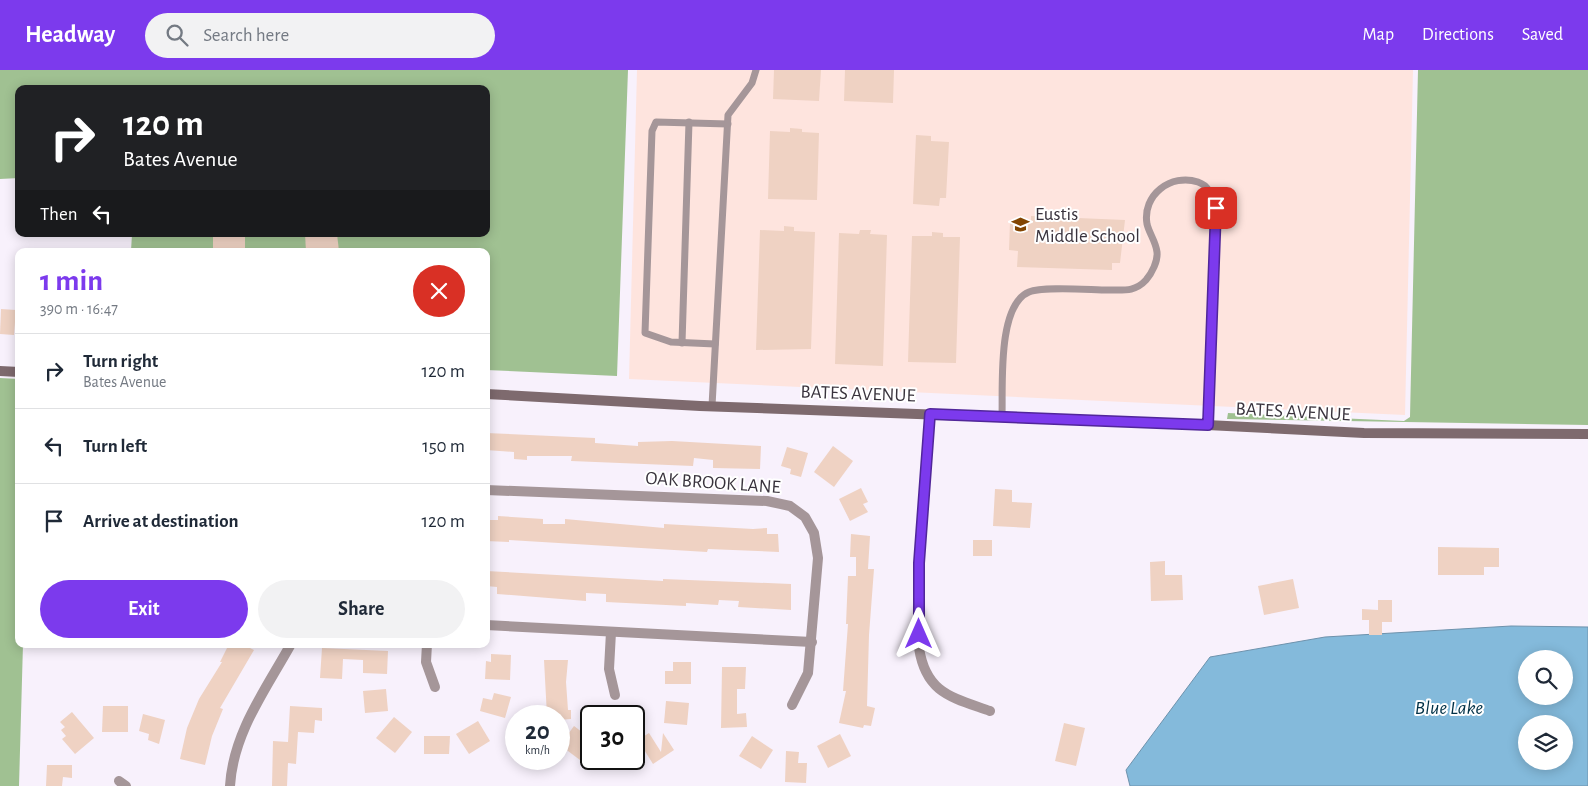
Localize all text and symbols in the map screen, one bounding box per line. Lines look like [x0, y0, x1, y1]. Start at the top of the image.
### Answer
search box [145, 13, 495, 58]
icon: search [163, 21, 191, 49]
text: Headway [25, 23, 115, 47]
text: Search here [203, 26, 289, 45]
text: Map [1363, 26, 1394, 44]
text: Directions [1422, 26, 1494, 44]
text: Saved [1522, 26, 1563, 44]
icon: right [40, 105, 105, 170]
text: 120 m [123, 107, 204, 142]
text: Bates Avenue [123, 148, 238, 170]
pin [1195, 187, 1237, 229]
icon: arrive [1202, 194, 1230, 222]
icon: left [88, 200, 116, 228]
text: Then [40, 205, 78, 224]
place label: Eustis Middle School [1035, 205, 1140, 246]
school or university icon: Eustis Middle School [1011, 215, 1031, 235]
button: close [413, 265, 465, 317]
text: 1 min [40, 266, 103, 296]
text: 390 m · 16:47 [40, 301, 118, 317]
text: Turn right [83, 352, 158, 371]
icon: right [40, 357, 68, 385]
text: 120 m [421, 362, 465, 381]
text: Bates Avenue [83, 374, 166, 390]
street label: BATES AVENUE [800, 382, 916, 406]
street label: BATES AVENUE [1235, 399, 1351, 425]
icon: left [40, 432, 68, 460]
text: Turn left [83, 437, 147, 456]
text: 150 m [422, 437, 465, 456]
street label: OAK BROOK LANE [645, 469, 781, 497]
icon: arrive [40, 507, 68, 535]
text: Arrive at destination [83, 512, 239, 531]
text: 120 m [421, 512, 465, 531]
button: Exit [40, 580, 248, 638]
button: Share [258, 580, 465, 638]
position arrow [892, 607, 944, 659]
map controls [1518, 650, 1573, 770]
button: search [1518, 650, 1573, 705]
water label: Blue Lake [1415, 698, 1484, 718]
speed limit sign: 30 [580, 705, 645, 770]
button: layers [1518, 715, 1573, 770]
text: 20 [525, 719, 550, 744]
text: km/h [525, 744, 550, 756]

